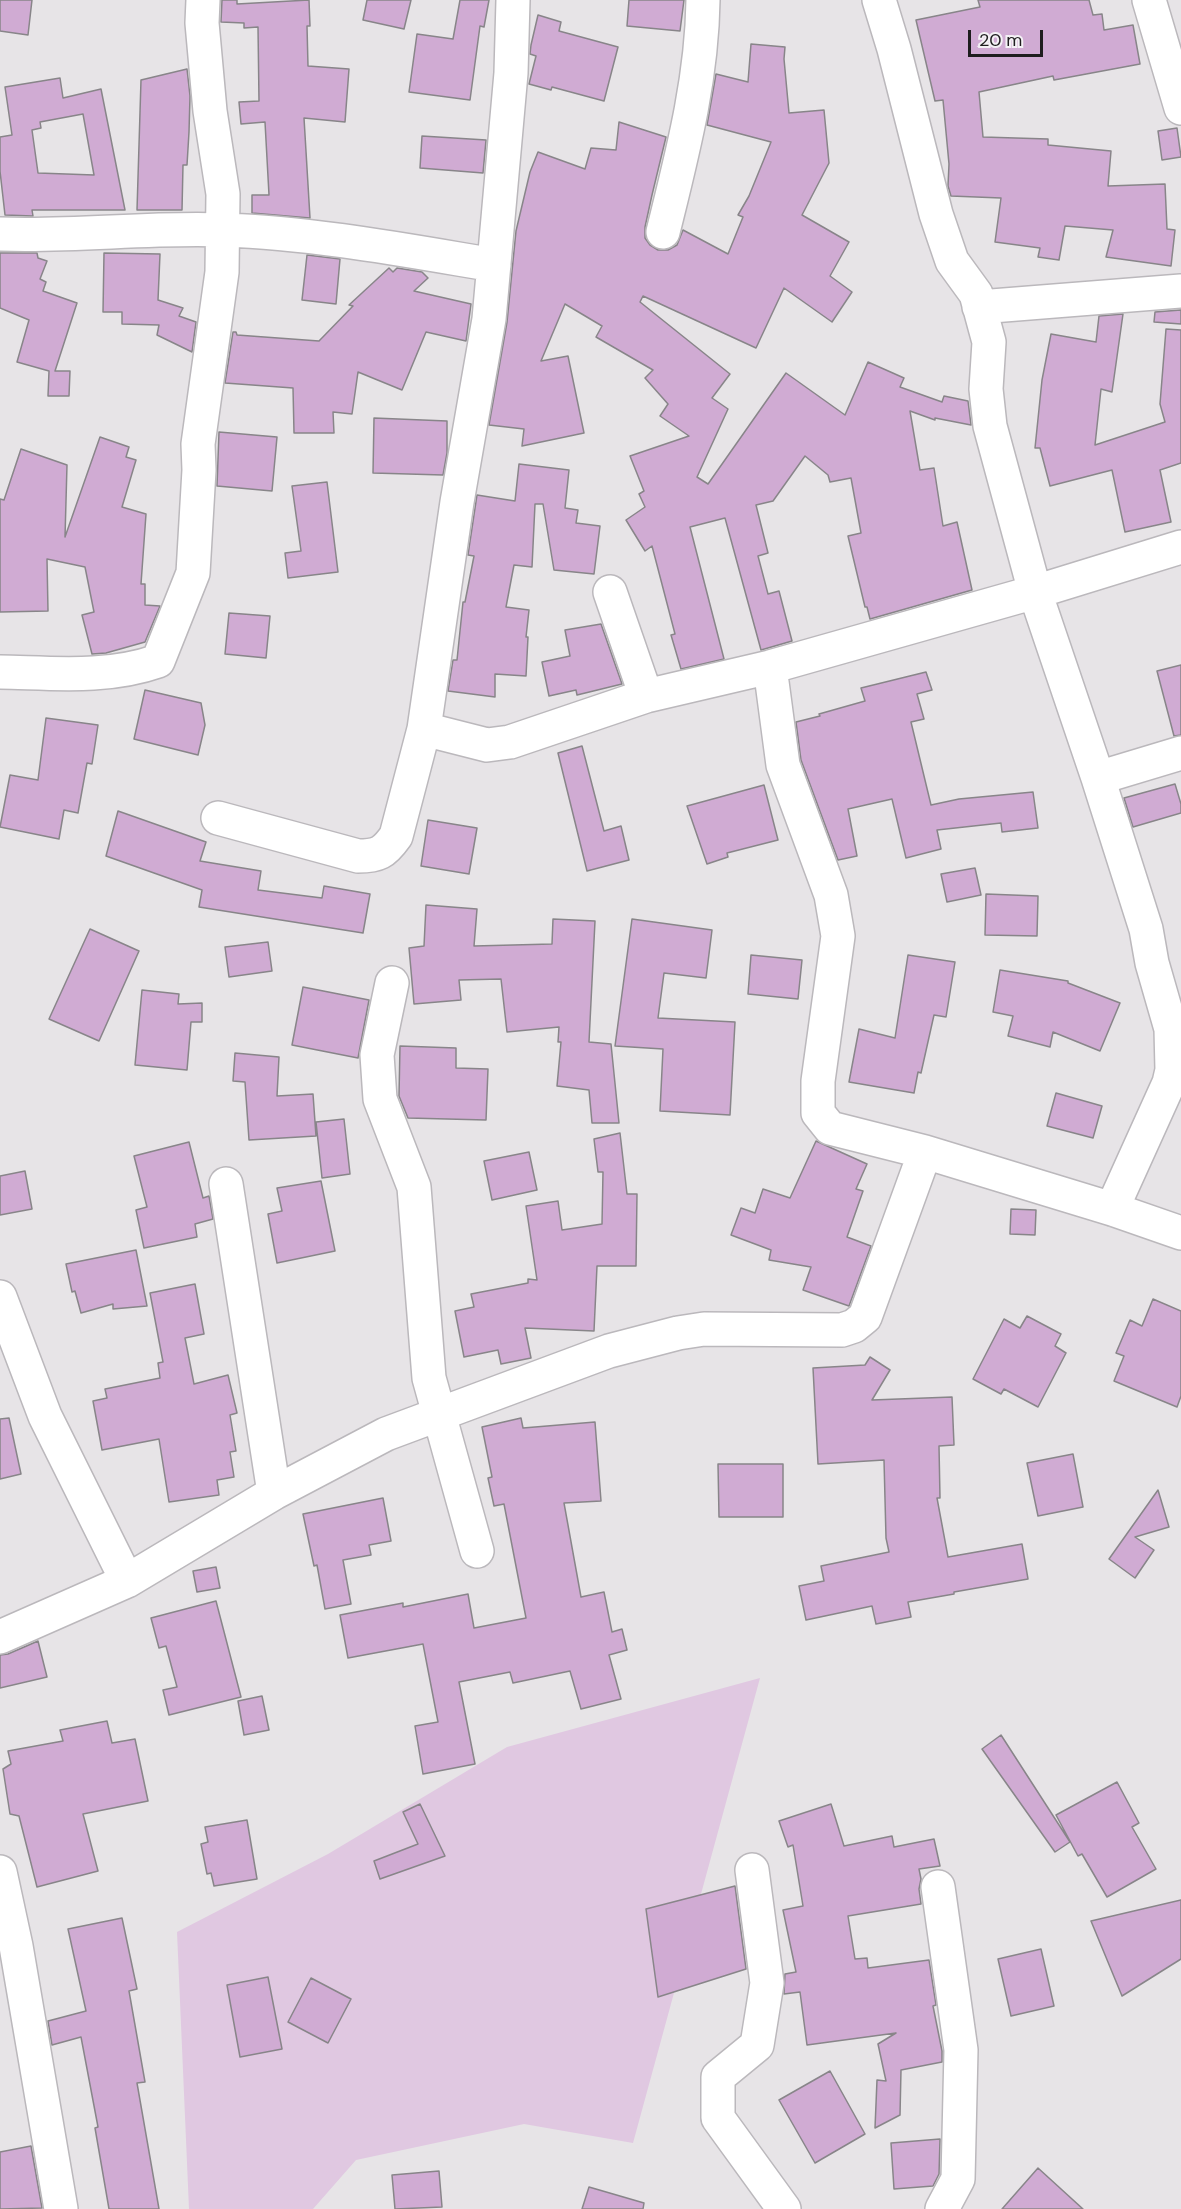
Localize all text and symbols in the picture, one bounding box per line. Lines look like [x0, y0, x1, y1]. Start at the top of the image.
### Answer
scale bar [971, 18, 1046, 56]
text: 20 m [979, 28, 1022, 52]

